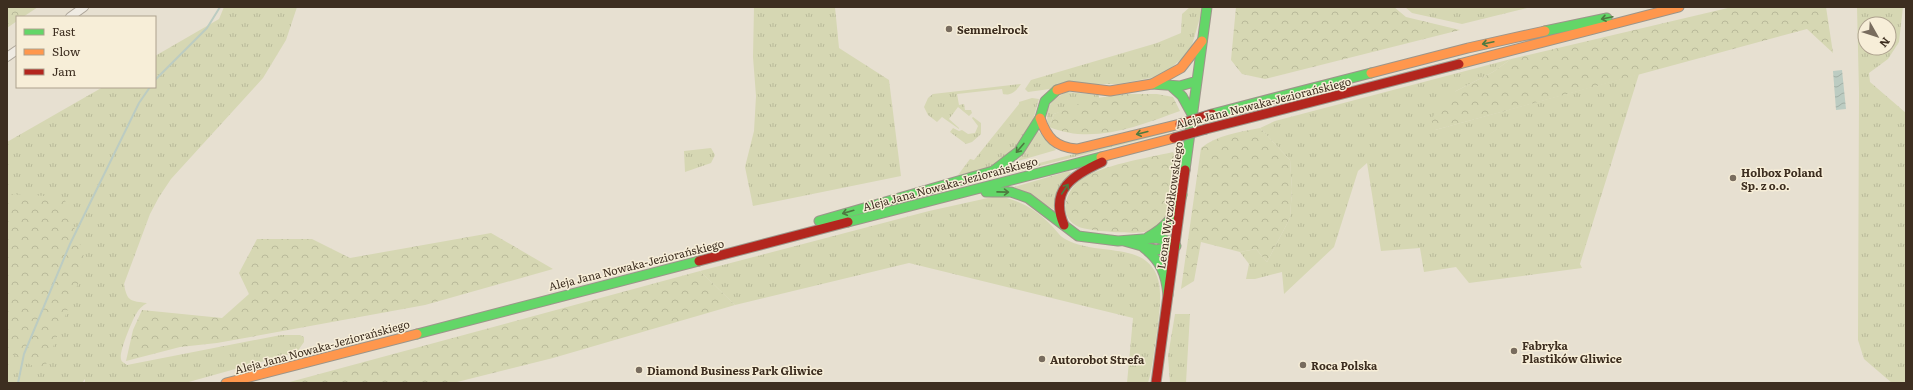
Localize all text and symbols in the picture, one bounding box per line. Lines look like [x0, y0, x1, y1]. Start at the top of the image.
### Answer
one-way arrow [1601, 14, 1614, 22]
legend [16, 16, 156, 88]
north arrow [1857, 16, 1897, 56]
place label: Semmelrock [957, 21, 1028, 37]
text: Fast [52, 22, 76, 40]
marker: Semmelrock [944, 24, 954, 34]
text: N [1876, 34, 1895, 52]
one-way arrow [1482, 40, 1495, 48]
text: Slow [52, 42, 81, 60]
text: Jam [52, 62, 77, 80]
street label: Aleja Jana Nowaka-Jeziorańskiego [1173, 72, 1353, 132]
one-way arrow [1136, 130, 1149, 137]
street label: Leona Wyczółkowskiego [1152, 140, 1186, 270]
one-way arrow [1016, 143, 1025, 154]
street label: Aleja Jana Nowaka-Jeziorańskiego [861, 152, 1039, 214]
place label: Holbox Poland Sp. z o.o. [1741, 164, 1822, 193]
marker: Holbox Poland Sp. z o.o. [1728, 173, 1738, 183]
one-way arrow [1061, 183, 1069, 195]
one-way arrow [996, 188, 1009, 196]
one-way arrow [842, 209, 855, 216]
street label: Aleja Jana Nowaka-Jeziorańskiego [546, 234, 726, 294]
street label: Aleja Jana Nowaka-Jeziorańskiego [233, 315, 411, 377]
place label: Fabryka Plastików Gliwice [1522, 337, 1622, 366]
marker: Fabryka Plastików Gliwice [1509, 346, 1519, 356]
place label: Autorobot Strefa [1050, 351, 1145, 367]
marker: Autorobot Strefa [1037, 354, 1047, 364]
place label: Roca Polska [1311, 357, 1378, 373]
marker: Roca Polska [1298, 360, 1308, 370]
place label: Diamond Business Park Gliwice [647, 362, 823, 378]
marker: Diamond Business Park Gliwice [634, 365, 644, 375]

